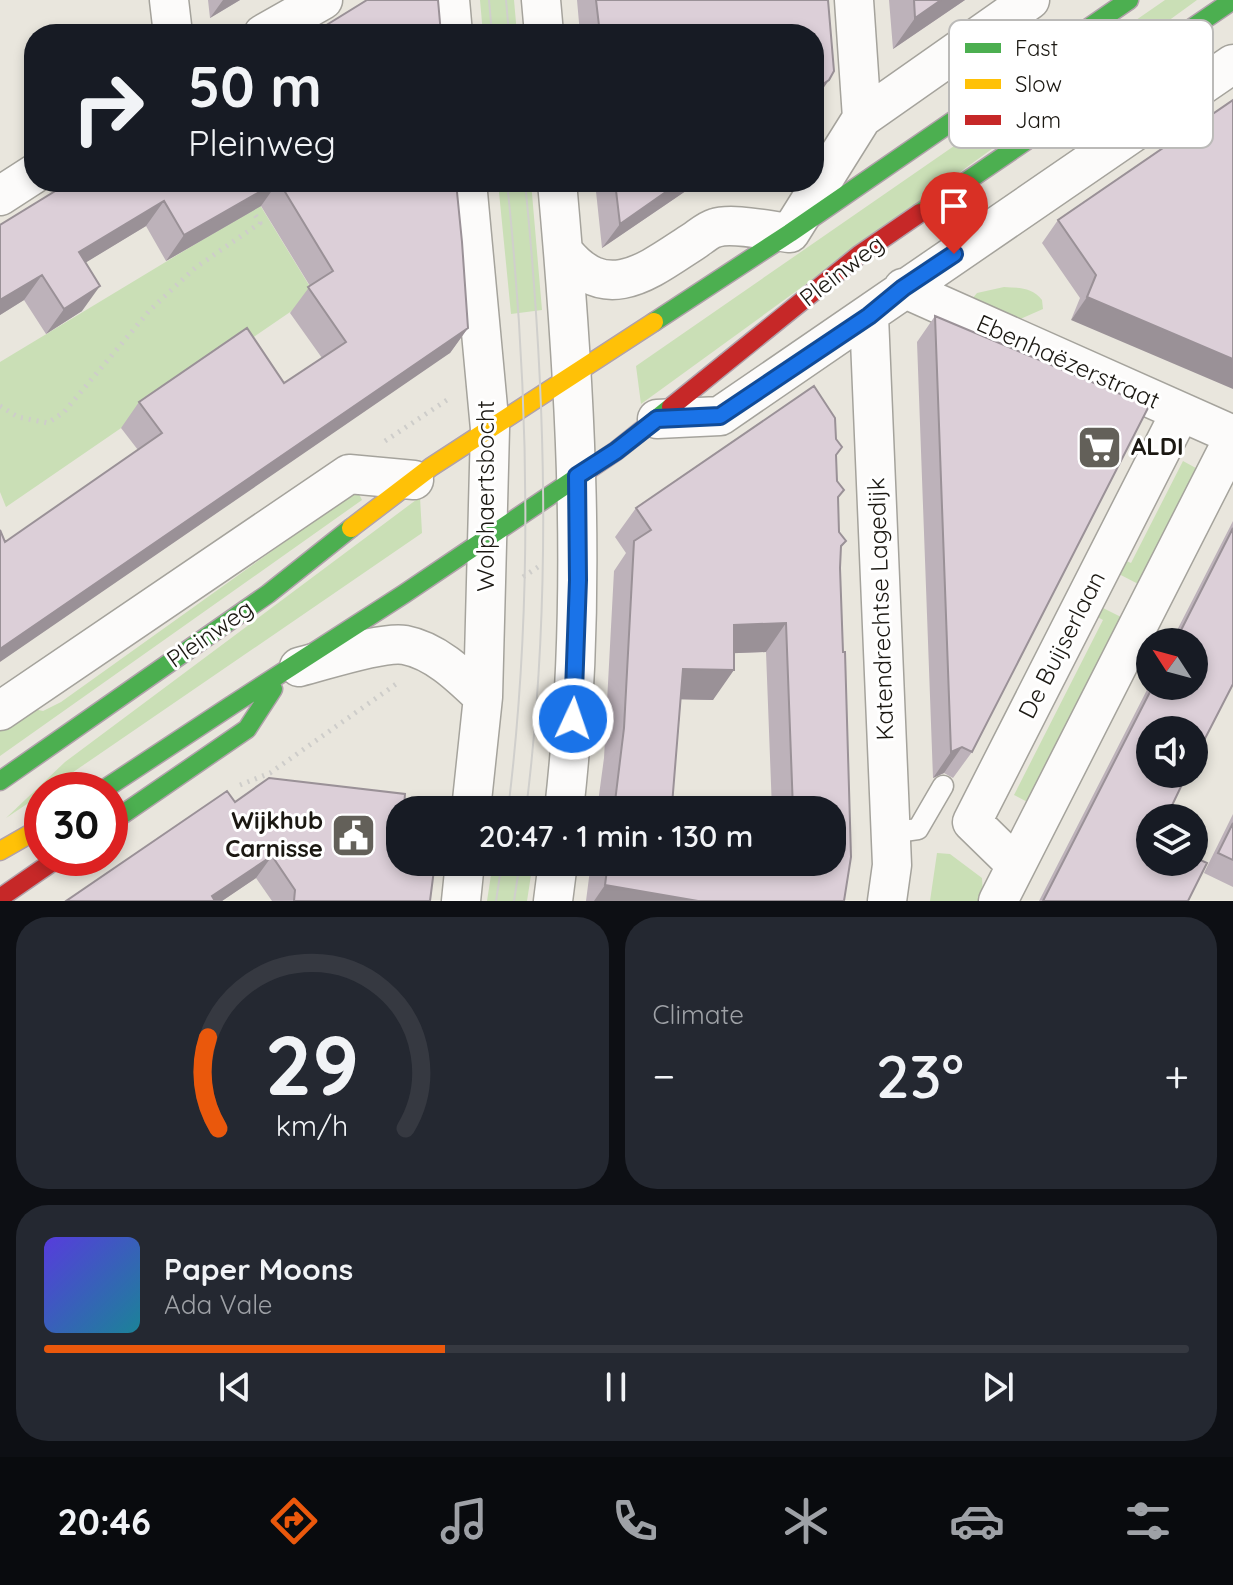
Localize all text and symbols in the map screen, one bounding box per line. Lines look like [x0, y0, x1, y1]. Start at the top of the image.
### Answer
legend [949, 20, 1213, 148]
text: Fast [1015, 34, 1058, 62]
text: 50 m [188, 51, 322, 121]
icon: right [56, 56, 160, 160]
text: Slow [1015, 70, 1062, 98]
text: Jam [1015, 106, 1061, 134]
text: Pleinweg [188, 120, 336, 165]
pin [920, 172, 988, 254]
icon: arrive [932, 184, 976, 228]
street label: Pleinweg [793, 228, 889, 312]
street label: Ebenhaëzerstraat [972, 307, 1165, 415]
street label: Wolphaertsbocht [470, 400, 500, 592]
supermarket icon: ALDI [1076, 423, 1124, 471]
place label: ALDI [1131, 431, 1184, 461]
street label: Katendrechtse Lagedijk [860, 477, 900, 741]
street label: De Buijserlaan [1011, 566, 1111, 723]
street label: Pleinweg [160, 593, 258, 674]
north arrow [1136, 628, 1208, 700]
map controls [1136, 628, 1208, 876]
position arrow [531, 677, 615, 761]
button: sound [1136, 716, 1208, 788]
speed limit sign: 30 [24, 772, 128, 876]
button: layers [1136, 804, 1208, 876]
place label: Wijkhub Carnisse [225, 805, 323, 863]
public building icon: Wijkhub Carnisse [330, 811, 378, 859]
text: 20:47 · 1 min · 130 m [479, 817, 753, 855]
text: Climate [653, 998, 744, 1031]
text: 29 [265, 1012, 360, 1116]
text: 23° [876, 1038, 964, 1113]
text: − [653, 1048, 675, 1103]
text: + [1164, 1048, 1189, 1103]
text: km/h [276, 1107, 349, 1143]
text: Paper Moons [164, 1250, 353, 1288]
text: Ada Vale [164, 1288, 273, 1321]
icon: previous [213, 1365, 257, 1409]
icon: pause [594, 1365, 638, 1409]
icon: next [976, 1365, 1020, 1409]
icon: directions [266, 1493, 322, 1549]
icon: music [436, 1493, 492, 1549]
icon: phone [607, 1493, 663, 1549]
icon: climate [778, 1493, 834, 1549]
icon: car [949, 1493, 1005, 1549]
icon: filters [1120, 1493, 1176, 1549]
text: 20:46 [57, 1499, 151, 1544]

